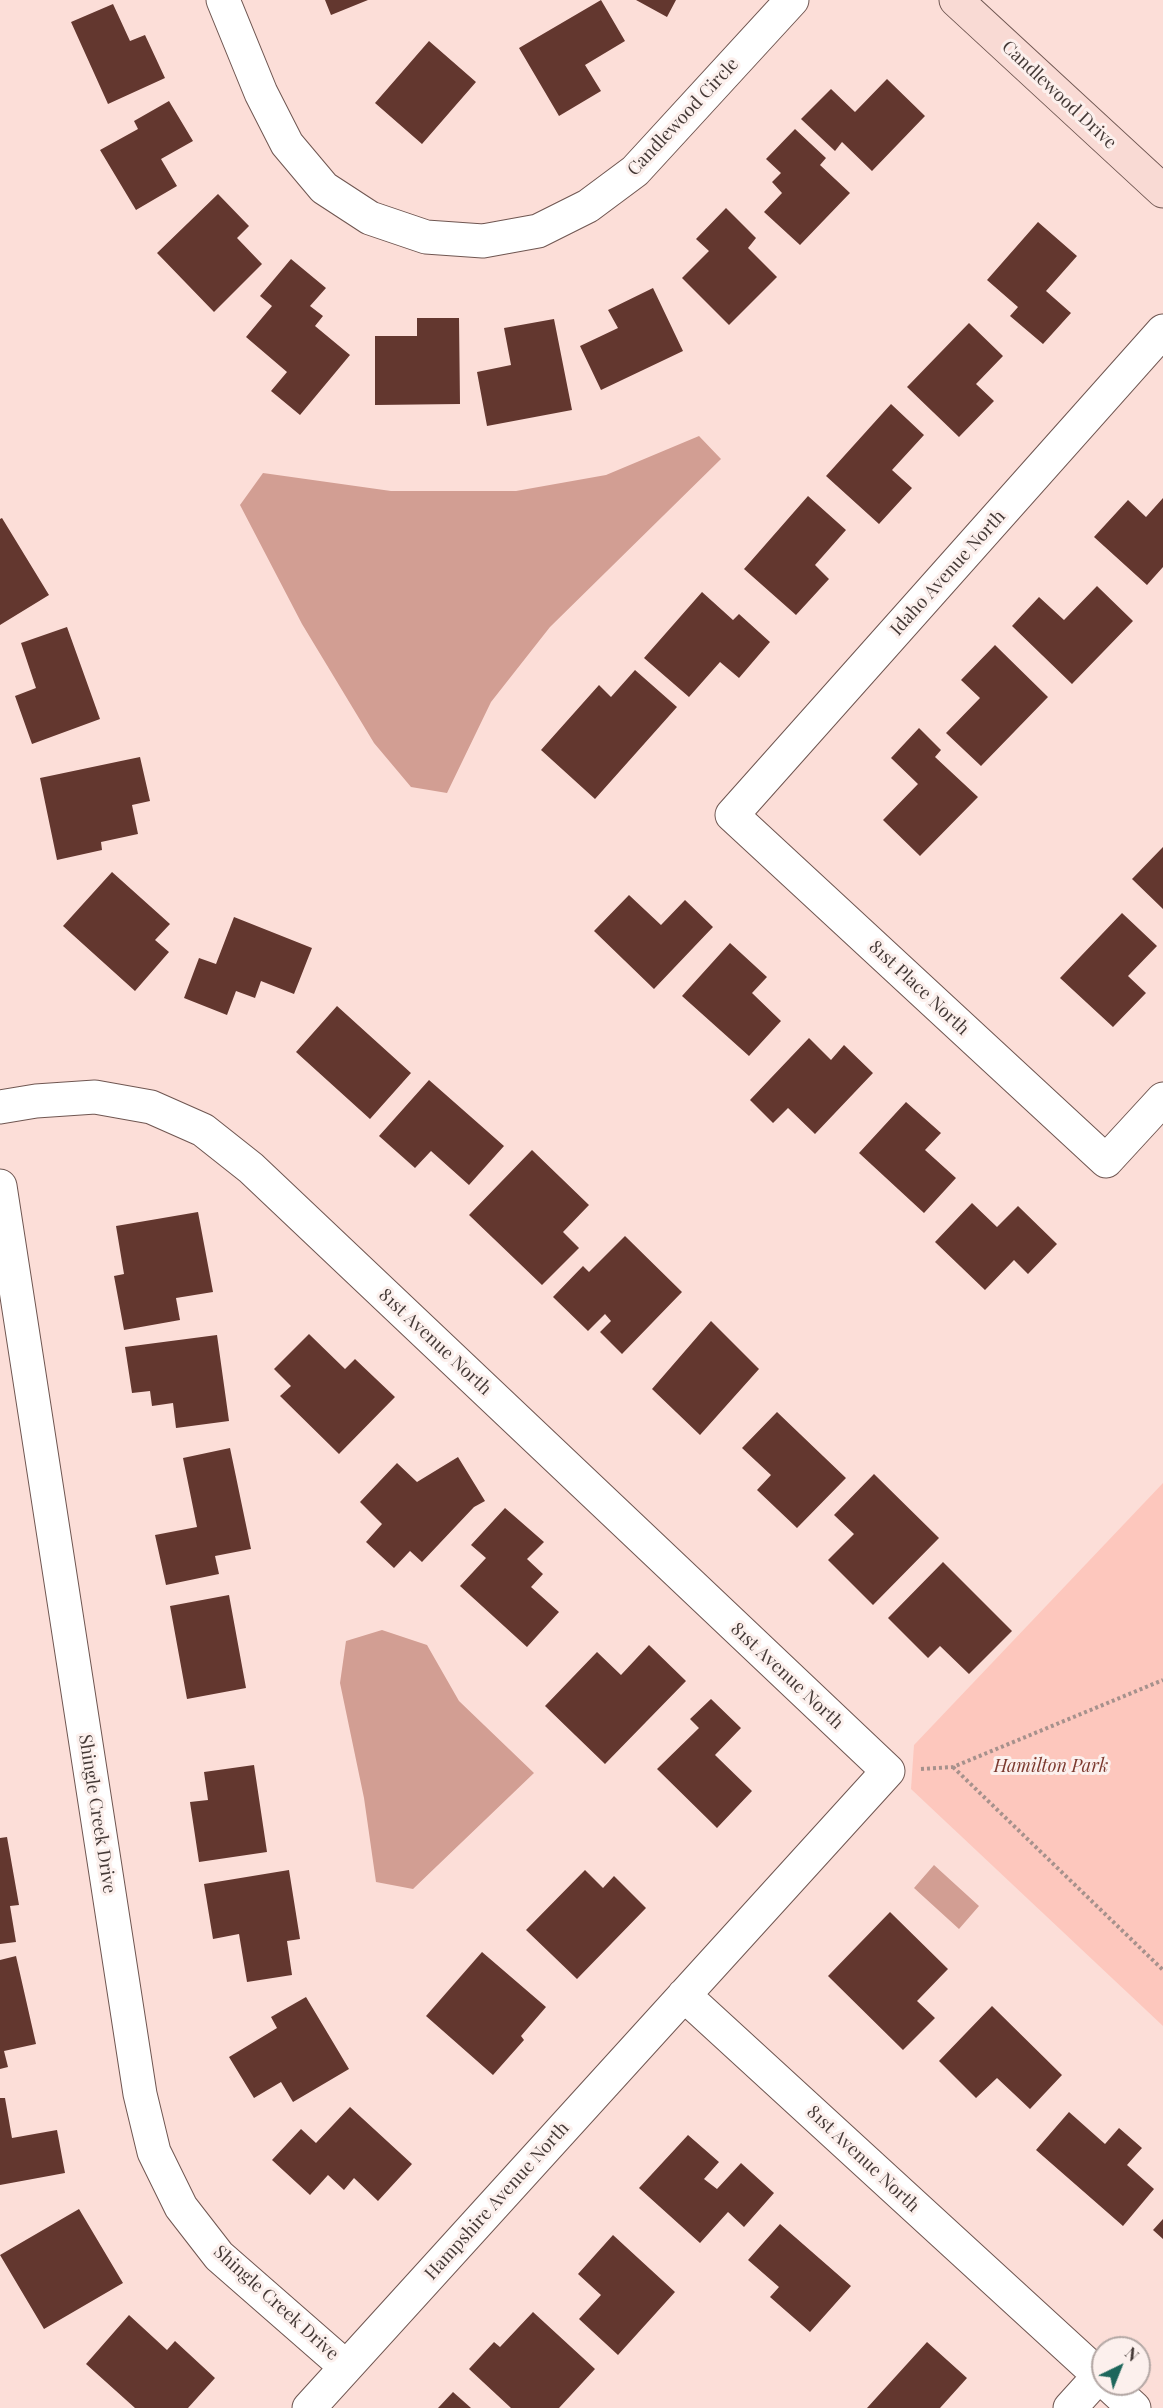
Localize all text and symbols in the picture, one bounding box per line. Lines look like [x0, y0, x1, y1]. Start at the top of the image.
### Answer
street label: Candlewood Drive [997, 36, 1121, 154]
street label: Candlewood Circle [623, 54, 743, 180]
street label: Idaho Avenue North [886, 506, 1010, 640]
street label: 81st Place North [864, 936, 974, 1040]
street label: 81st Avenue North [374, 1284, 496, 1400]
street label: 81st Avenue North [726, 1618, 848, 1734]
street label: Shingle Creek Drive [74, 1733, 120, 1895]
park label: Hamilton Park [994, 1755, 1108, 1777]
street label: 81st Avenue North [802, 2101, 924, 2217]
street label: Hampshire Avenue North [420, 2118, 574, 2284]
street label: Shingle Creek Drive [209, 2241, 343, 2365]
north arrow [1091, 2336, 1151, 2396]
text: N [1121, 2342, 1144, 2366]

